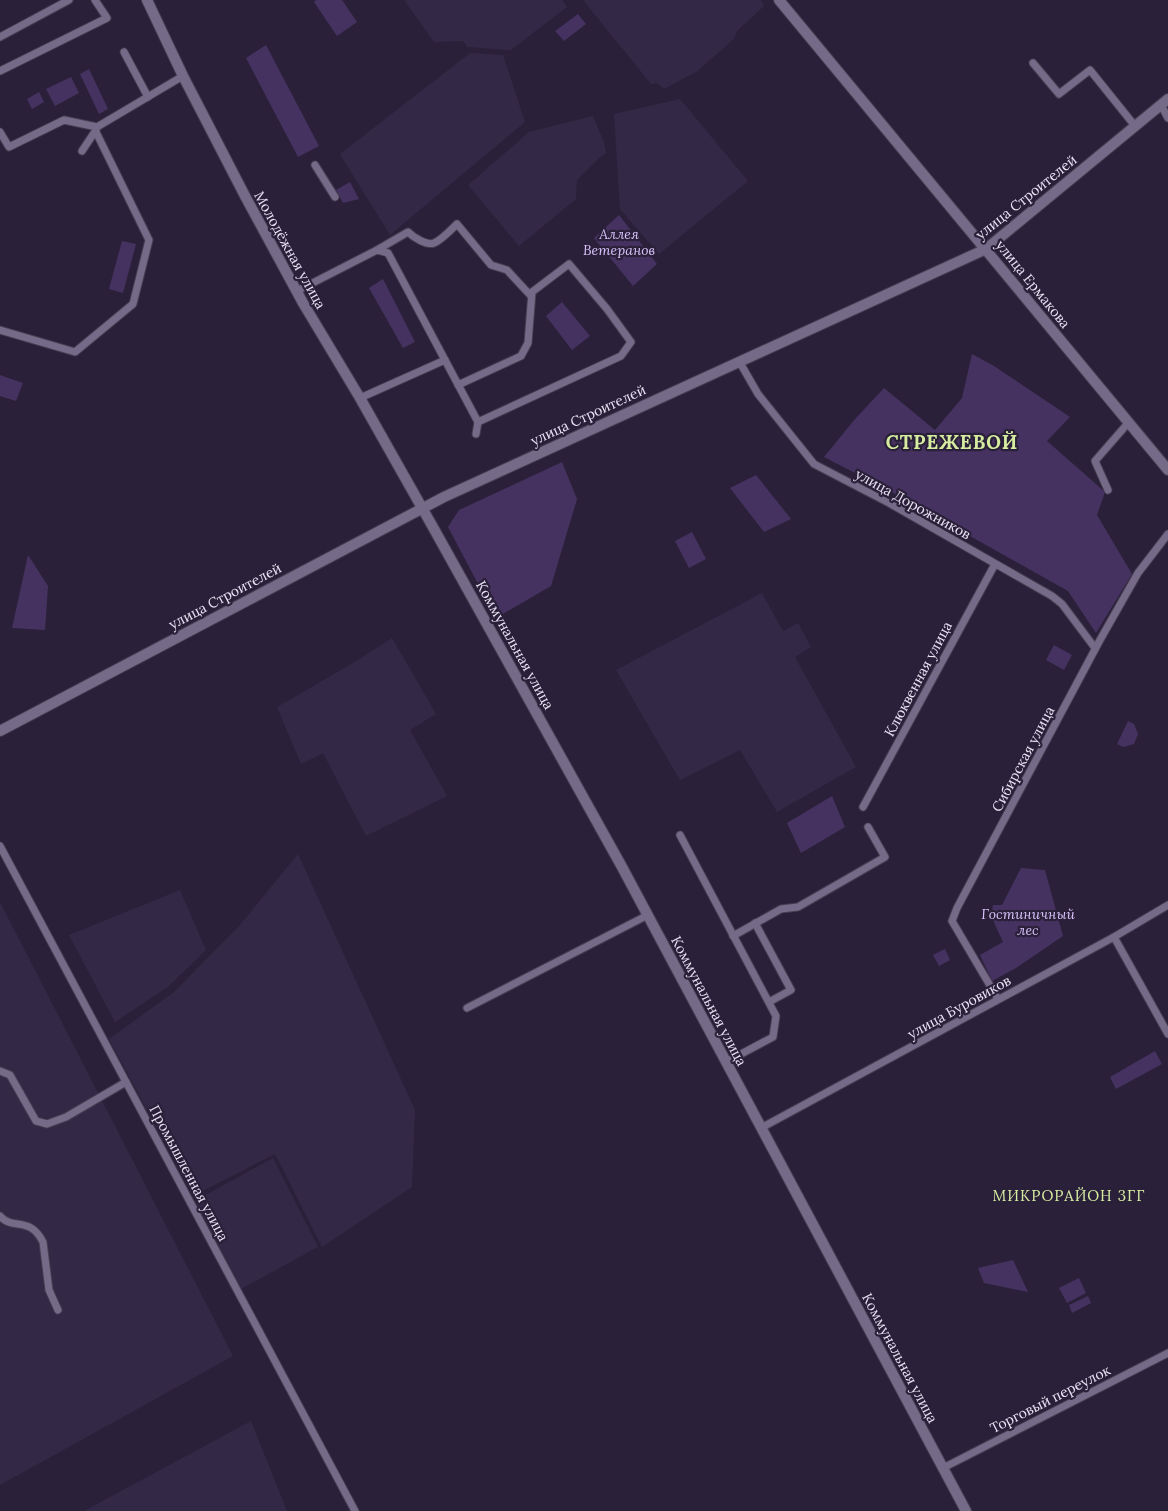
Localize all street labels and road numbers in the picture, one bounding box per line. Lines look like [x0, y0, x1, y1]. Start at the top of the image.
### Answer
street label: улица Строителей [972, 150, 1080, 243]
street label: Молодёжная улица [250, 188, 330, 312]
street label: улица Ермакова [992, 236, 1074, 332]
street label: улица Строителей [527, 380, 649, 450]
street label: улица Дорожников [852, 465, 974, 543]
street label: улица Строителей [166, 559, 285, 633]
street label: Коммунальная улица [472, 577, 558, 713]
street label: Клюквенная улица [880, 618, 956, 740]
street label: Сибирская улица [988, 703, 1058, 815]
street label: Коммунальная улица [667, 933, 751, 1069]
street label: улица Буровиков [904, 971, 1014, 1043]
street label: Промышленная улица [145, 1102, 233, 1244]
street label: Коммунальная улица [858, 1290, 942, 1426]
street label: Торговый переулок [987, 1361, 1114, 1437]

